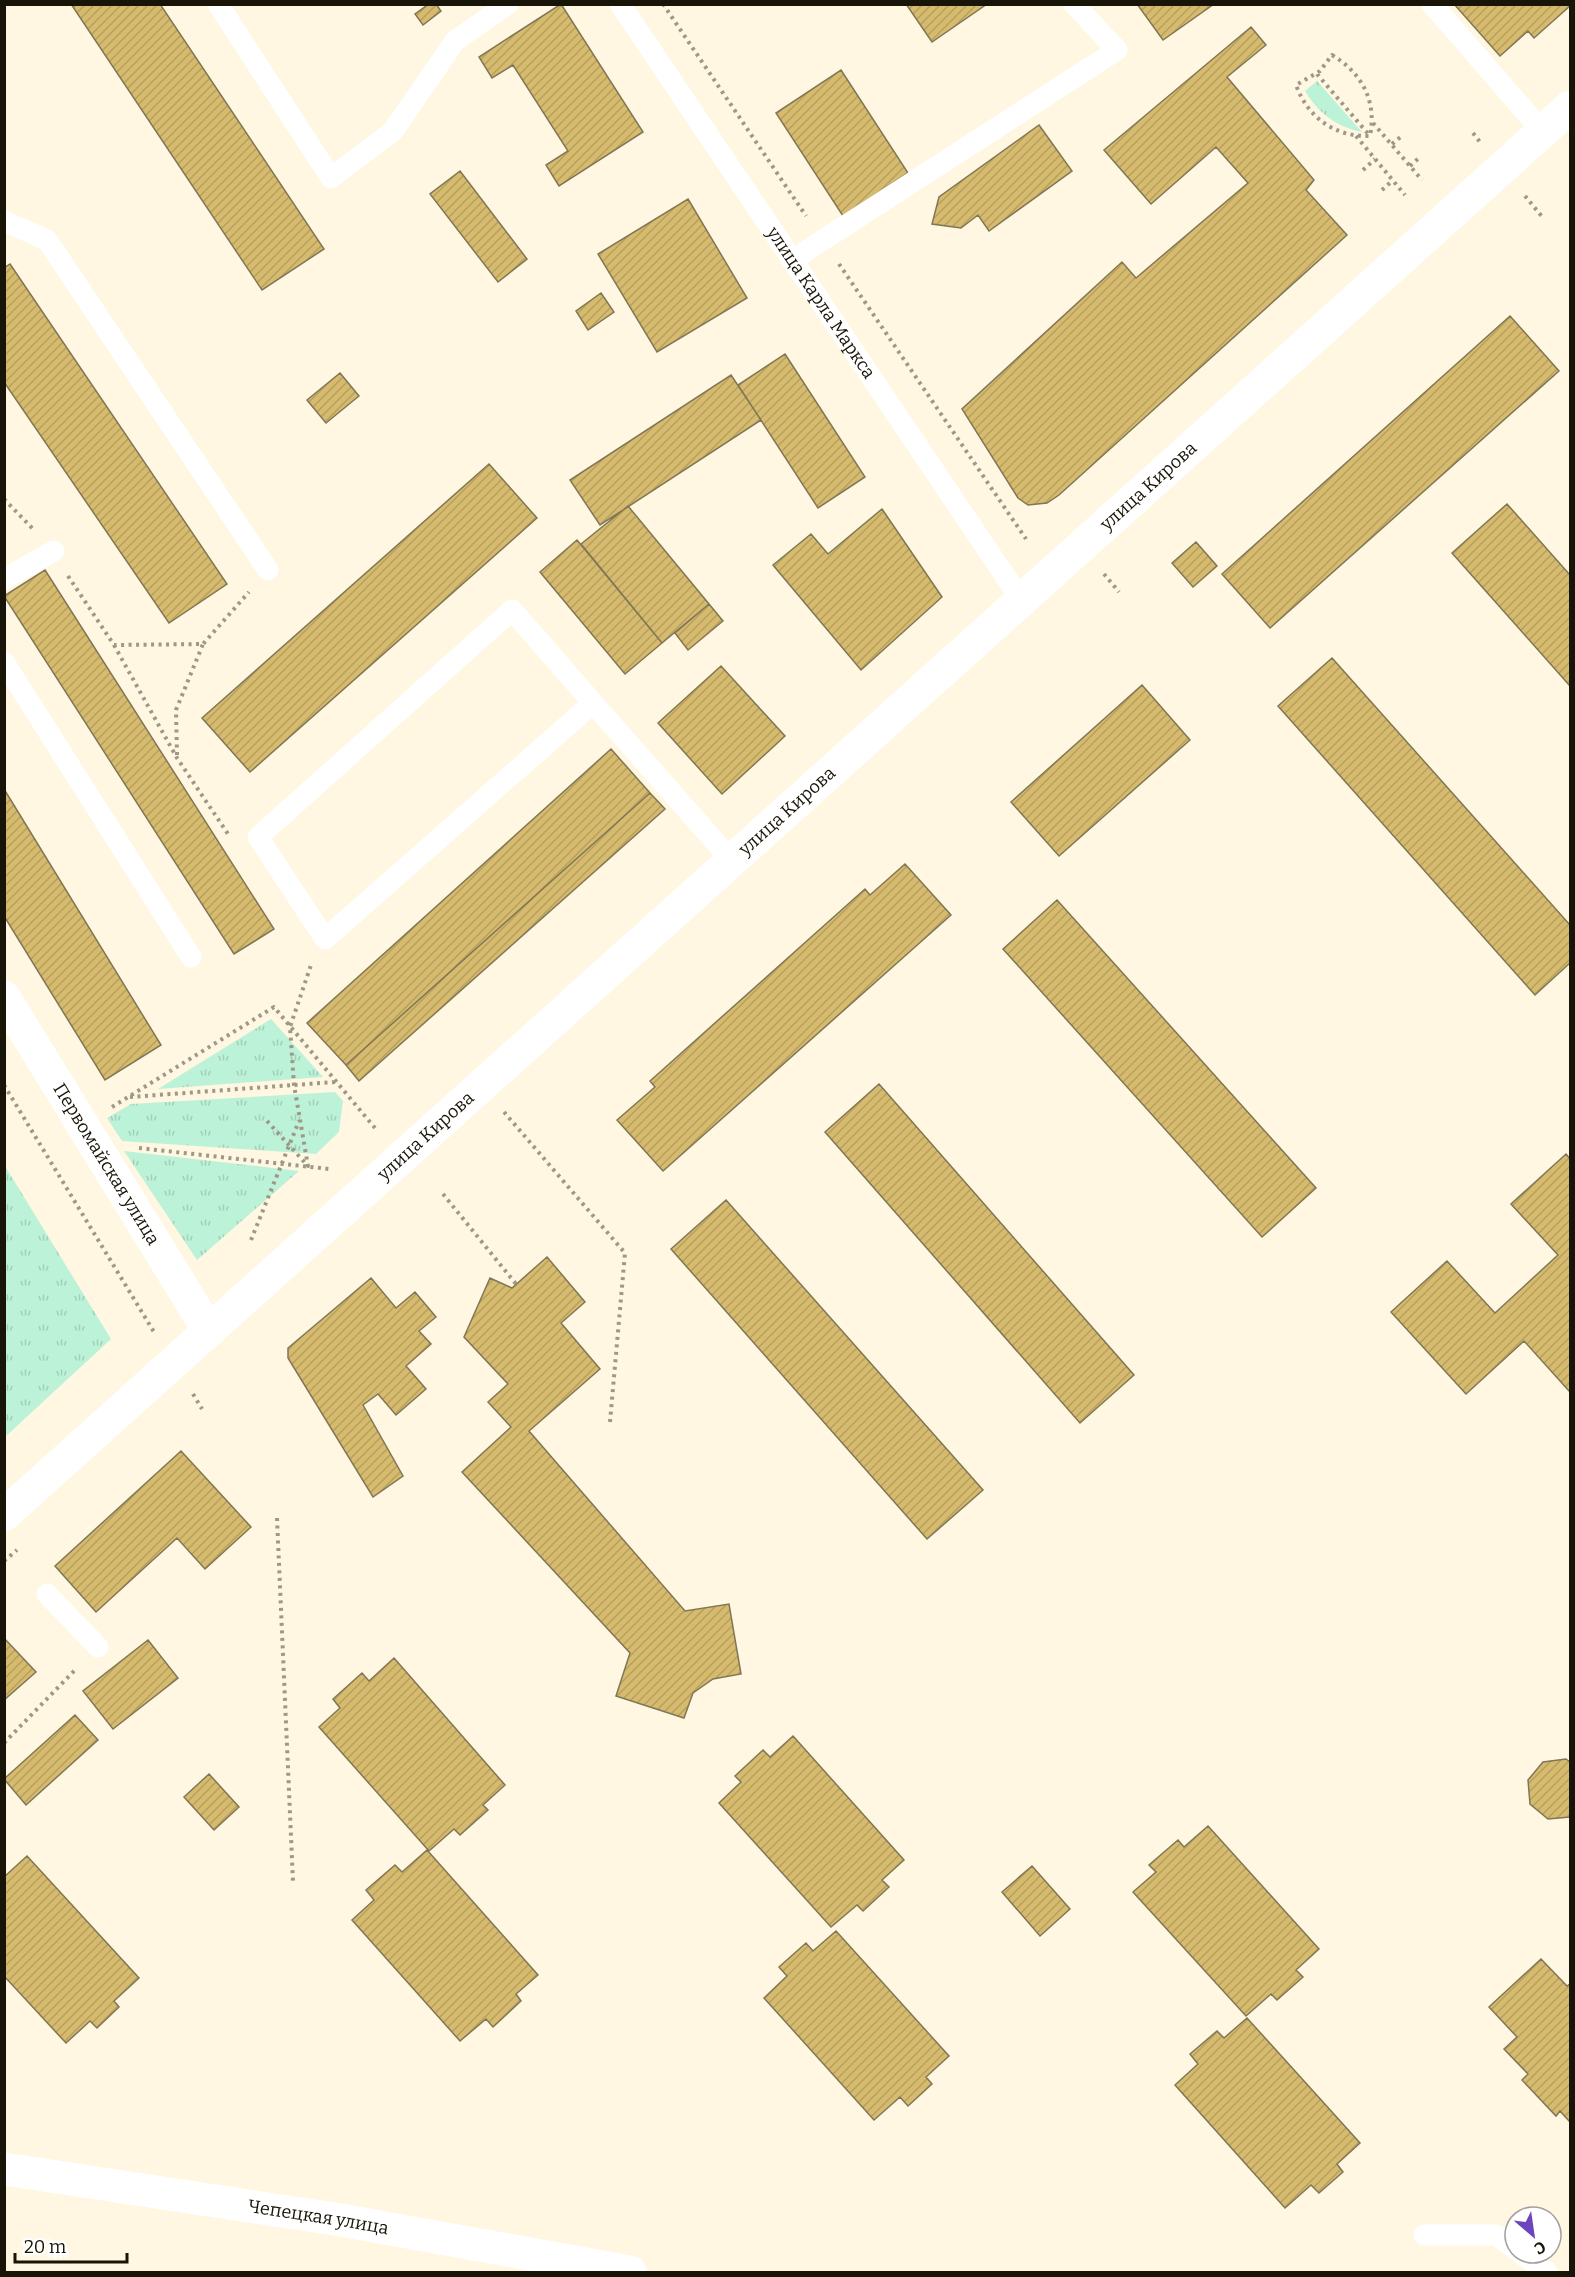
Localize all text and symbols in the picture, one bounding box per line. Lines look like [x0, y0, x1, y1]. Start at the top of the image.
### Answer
street label: улица Карла Маркса [762, 222, 880, 383]
street label: улица Кирова [1095, 437, 1201, 536]
street label: улица Кирова [733, 762, 840, 861]
street label: Первомайская улица [49, 1079, 165, 1249]
street label: улица Кирова [372, 1087, 479, 1186]
street label: Чепецкая улица [246, 2195, 391, 2239]
north arrow [1503, 2205, 1563, 2265]
scale bar [15, 2226, 128, 2264]
text: 20 m [24, 2236, 66, 2258]
text: С [1531, 2237, 1549, 2258]

